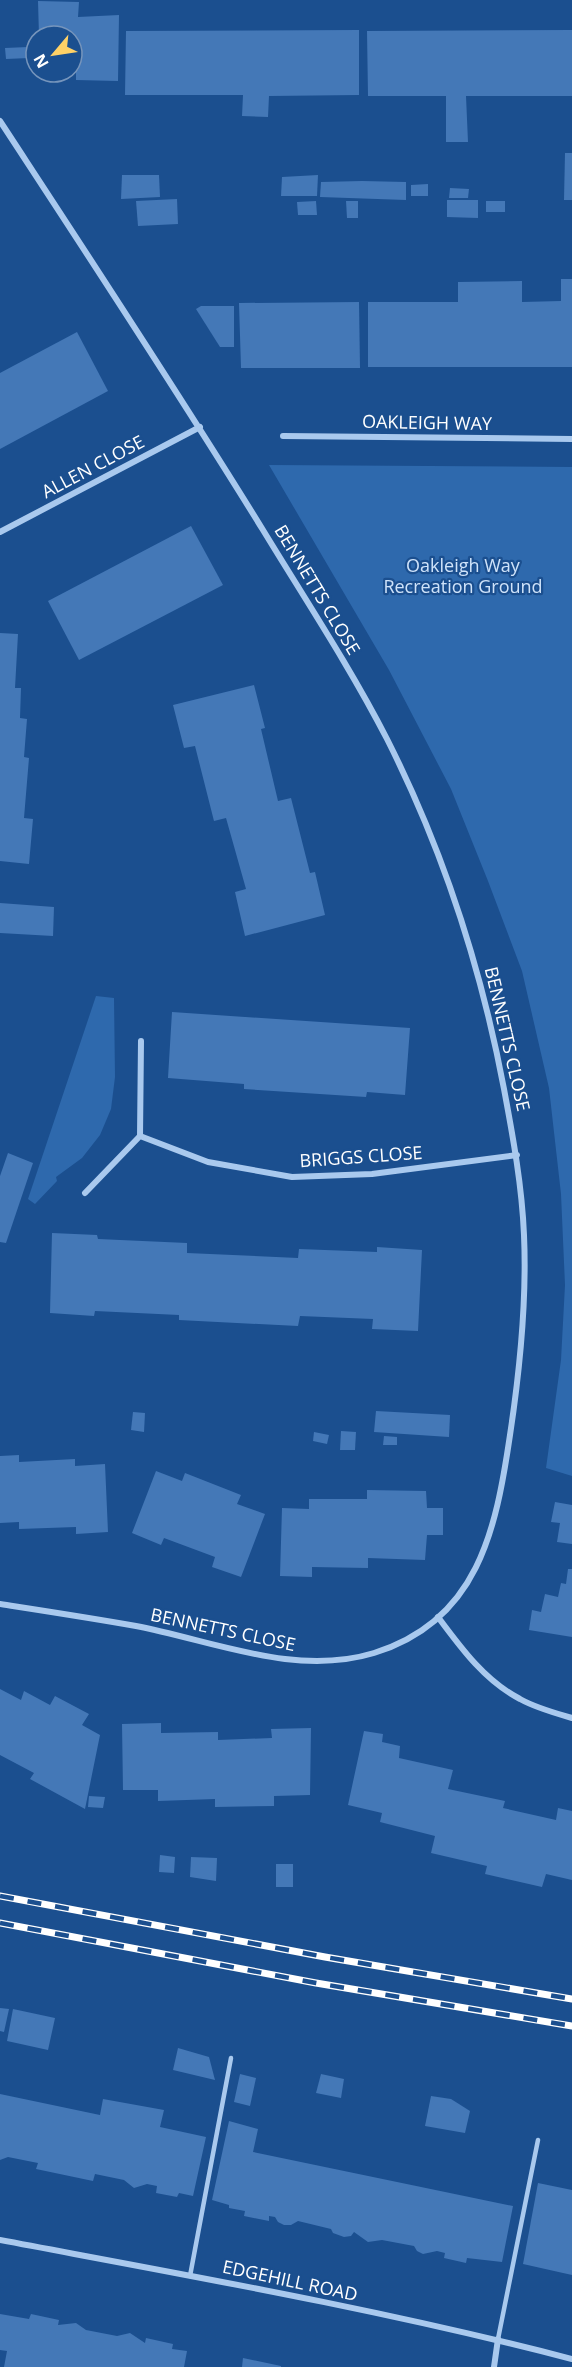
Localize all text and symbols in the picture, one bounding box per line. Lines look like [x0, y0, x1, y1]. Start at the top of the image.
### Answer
north arrow [24, 24, 84, 84]
text: N [28, 50, 54, 72]
street label: OAKLEIGH WAY [362, 409, 493, 435]
street label: ALLEN CLOSE [37, 429, 148, 503]
street label: BENNETTS CLOSE [270, 520, 366, 659]
park label: Oakleigh Way Recreation Ground [383, 553, 543, 598]
street label: BENNETTS CLOSE [480, 964, 536, 1113]
street label: BRIGGS CLOSE [299, 1140, 423, 1172]
street label: BENNETTS CLOSE [148, 1602, 298, 1656]
street label: EDGEHILL ROAD [220, 2254, 360, 2306]

